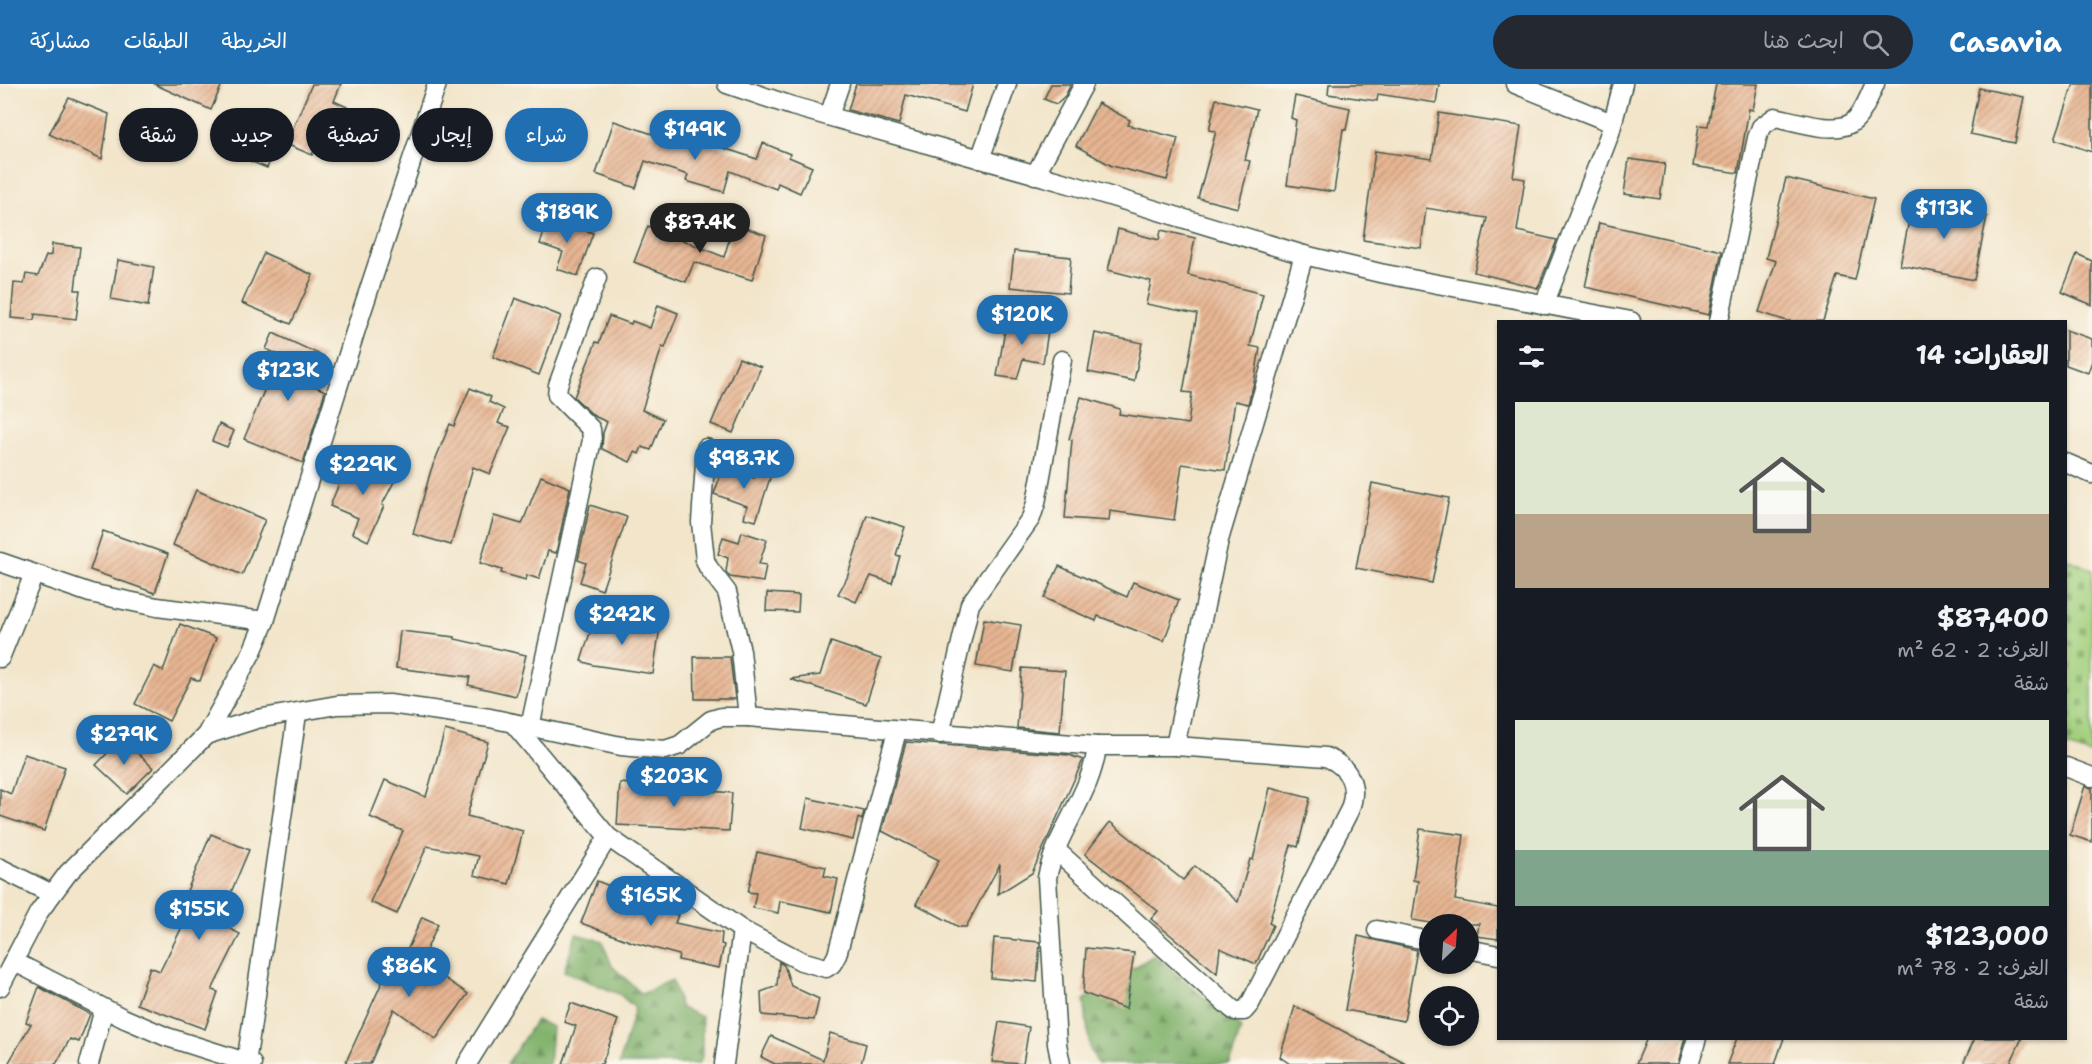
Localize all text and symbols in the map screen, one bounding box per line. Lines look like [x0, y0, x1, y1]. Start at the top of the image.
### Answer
search box [1493, 15, 1913, 69]
text: Casavia [1949, 23, 2062, 61]
text: ابحث هنا [1763, 26, 1844, 55]
icon: search [1859, 26, 1892, 59]
text: مشاركة [30, 27, 91, 55]
text: الطبقات [124, 27, 189, 55]
text: الخريطة [222, 27, 287, 55]
chip: شقة [119, 108, 198, 162]
chip: جديد [210, 108, 294, 162]
chip: تصفية [306, 108, 400, 162]
chip: إيجار [412, 108, 493, 162]
chip: شراء [505, 108, 588, 162]
pin: $149K [653, 110, 737, 161]
text: $149K [664, 116, 726, 142]
pin: $113K [1902, 189, 1986, 240]
pin: $189K [525, 193, 609, 244]
text: $113K [1915, 195, 1973, 221]
text: $189K [535, 199, 599, 225]
pin: $87.4K [651, 203, 749, 254]
text: $87.4K [664, 209, 736, 235]
pin: $120K [980, 295, 1064, 346]
text: $120K [991, 301, 1053, 327]
text: العقارات: 14 [1915, 337, 2049, 372]
icon: filters [1515, 340, 1548, 373]
pin: $123K [246, 351, 330, 402]
text: $123K [257, 357, 319, 383]
pin: $98.7K [695, 439, 793, 490]
icon: home [1728, 441, 1836, 549]
pin: $229K [321, 445, 405, 496]
text: $98.7K [708, 445, 780, 471]
text: $229K [329, 451, 397, 477]
pin: $242K [580, 595, 664, 646]
text: $87,400 [1937, 600, 2049, 635]
text: $242K [588, 601, 656, 627]
text: الغرف: 2 · 62 m² [1897, 637, 2049, 663]
text: شقة [2014, 670, 2049, 696]
pin: $279K [82, 715, 166, 766]
text: $279K [90, 721, 158, 747]
pin: $203K [632, 757, 716, 808]
icon: home [1728, 759, 1836, 867]
text: $203K [640, 763, 708, 789]
pin: $165K [609, 876, 693, 927]
text: $165K [620, 882, 682, 908]
pin: $155K [157, 890, 241, 941]
text: $155K [169, 896, 229, 922]
north arrow [1419, 914, 1479, 974]
map controls [1419, 914, 1479, 1046]
text: $123,000 [1925, 918, 2049, 953]
pin: $86K [373, 947, 445, 998]
text: $86K [381, 953, 437, 979]
text: الغرف: 2 · 78 m² [1897, 955, 2049, 981]
button: locate [1419, 986, 1479, 1046]
text: شقة [2014, 988, 2049, 1014]

